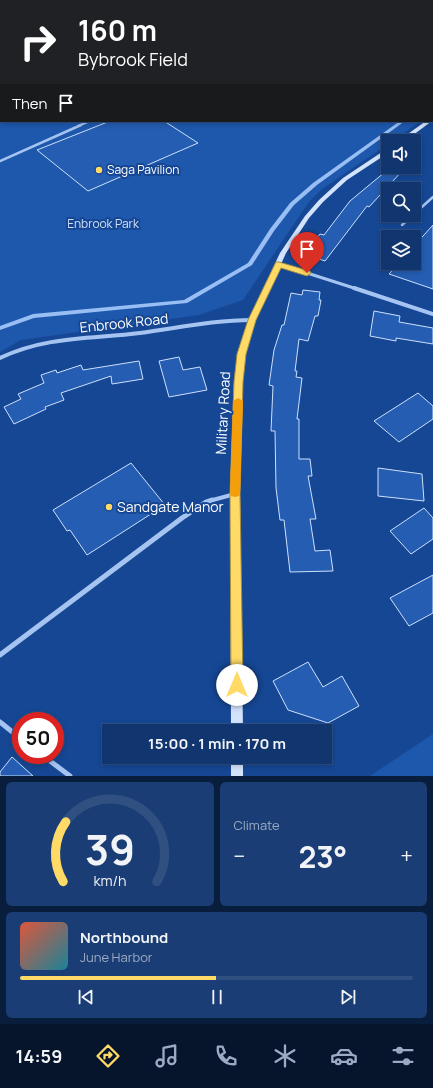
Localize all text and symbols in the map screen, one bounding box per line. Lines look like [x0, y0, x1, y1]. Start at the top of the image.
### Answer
text: 160 m [78, 11, 157, 49]
icon: right [12, 16, 64, 68]
text: Bybrook Field [78, 47, 188, 71]
icon: arrive [55, 92, 77, 114]
text: Then [12, 93, 47, 114]
map controls [381, 134, 421, 270]
button: sound [381, 134, 421, 174]
place label: Saga Pavilion [107, 161, 179, 178]
marker: Saga Pavilion [94, 165, 104, 175]
button: search [381, 182, 421, 222]
park label: Enbrook Park [67, 215, 140, 232]
button: layers [381, 230, 421, 270]
pin [290, 232, 324, 273]
icon: arrive [296, 238, 318, 260]
street label: Enbrook Road [79, 308, 169, 337]
street label: Military Road [211, 371, 234, 455]
place label: Sandgate Manor [117, 497, 224, 516]
marker: Sandgate Manor [104, 502, 114, 512]
position arrow [216, 664, 258, 706]
speed limit sign: 50 [12, 712, 64, 764]
text: 15:00 · 1 min · 170 m [148, 733, 286, 754]
text: Climate [234, 816, 280, 834]
text: 39 [85, 821, 135, 877]
text: 23° [298, 836, 347, 877]
text: − [234, 841, 245, 871]
text: + [400, 841, 413, 871]
text: km/h [93, 871, 126, 890]
text: Northbound [80, 927, 168, 948]
text: June Harbor [80, 948, 153, 966]
icon: previous [75, 986, 97, 1008]
icon: pause [206, 986, 228, 1008]
icon: next [337, 986, 359, 1008]
icon: directions [94, 1042, 122, 1070]
icon: music [153, 1042, 181, 1070]
icon: phone [212, 1042, 240, 1070]
icon: climate [271, 1042, 299, 1070]
icon: car [330, 1042, 358, 1070]
icon: filters [389, 1042, 417, 1070]
text: 14:59 [16, 1044, 62, 1068]

